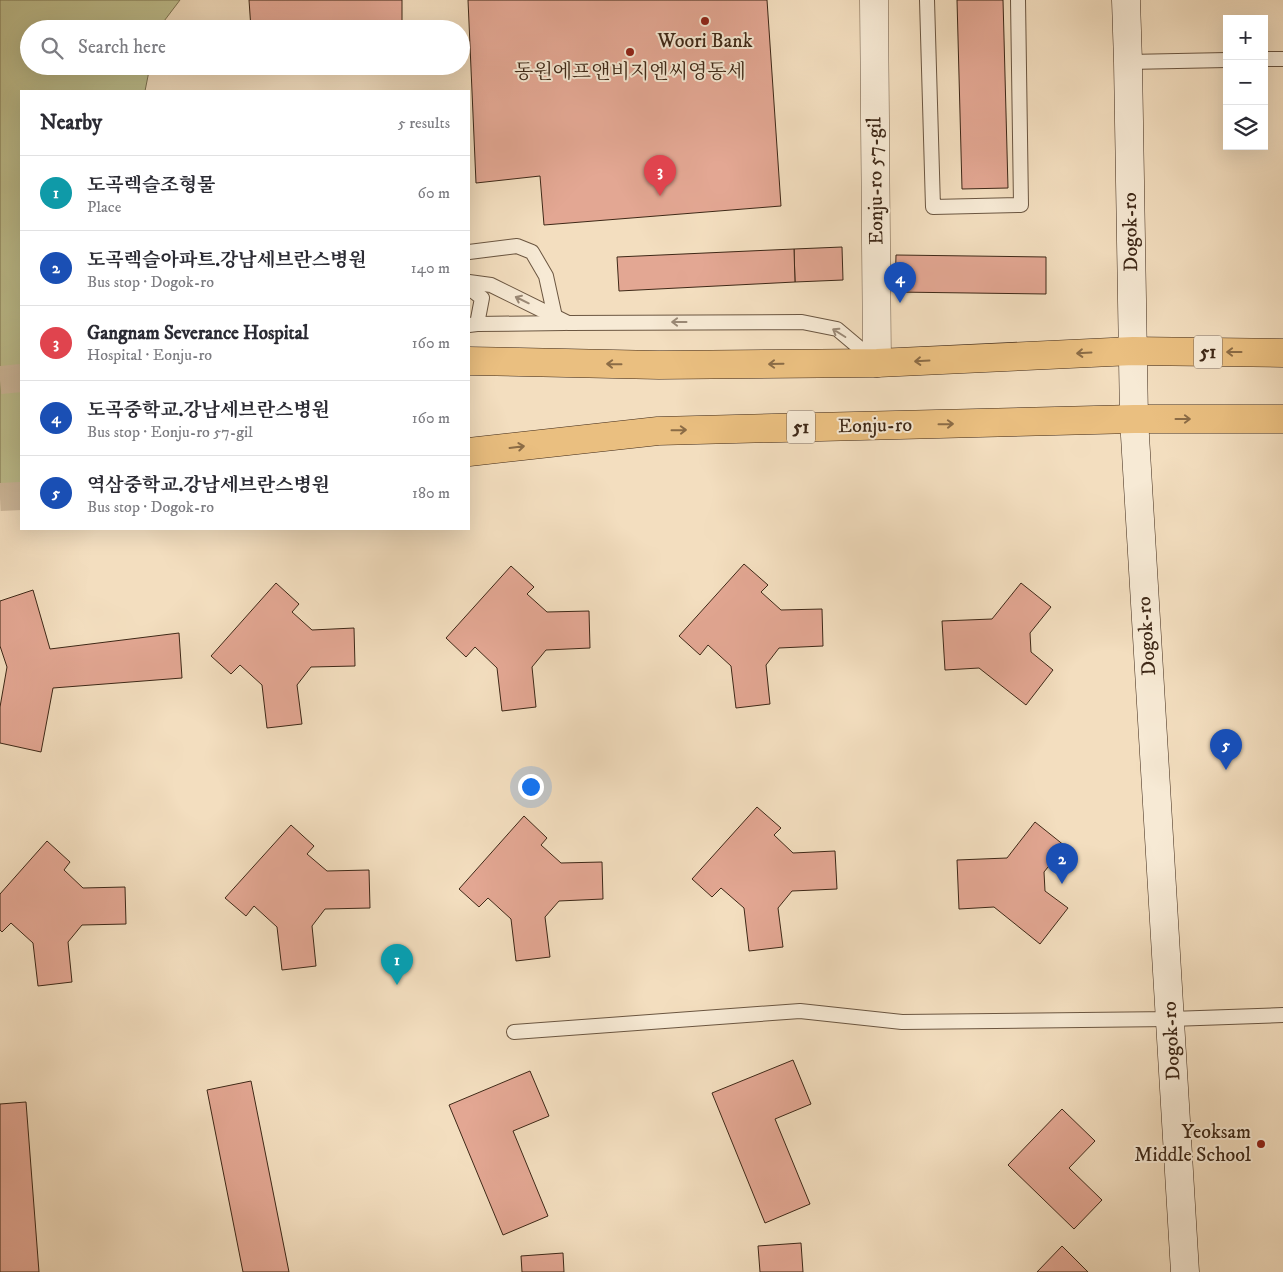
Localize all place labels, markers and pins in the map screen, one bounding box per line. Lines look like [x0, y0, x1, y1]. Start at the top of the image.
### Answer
marker: Woori Bank [699, 15, 711, 27]
place label: Woori Bank [656, 29, 753, 54]
marker: 동원에프앤비지엔씨영동세 [624, 46, 636, 58]
place label: 동원에프앤비지엔씨영동세 [514, 60, 746, 85]
pin: 3 [644, 155, 676, 196]
pin: 4 [884, 262, 916, 303]
pin: 5 [1210, 729, 1242, 770]
pin: 2 [1046, 843, 1078, 884]
pin: 1 [381, 944, 413, 985]
place label: Yeoksam Middle School [1134, 1120, 1251, 1168]
marker: Yeoksam Middle School [1255, 1138, 1267, 1150]

